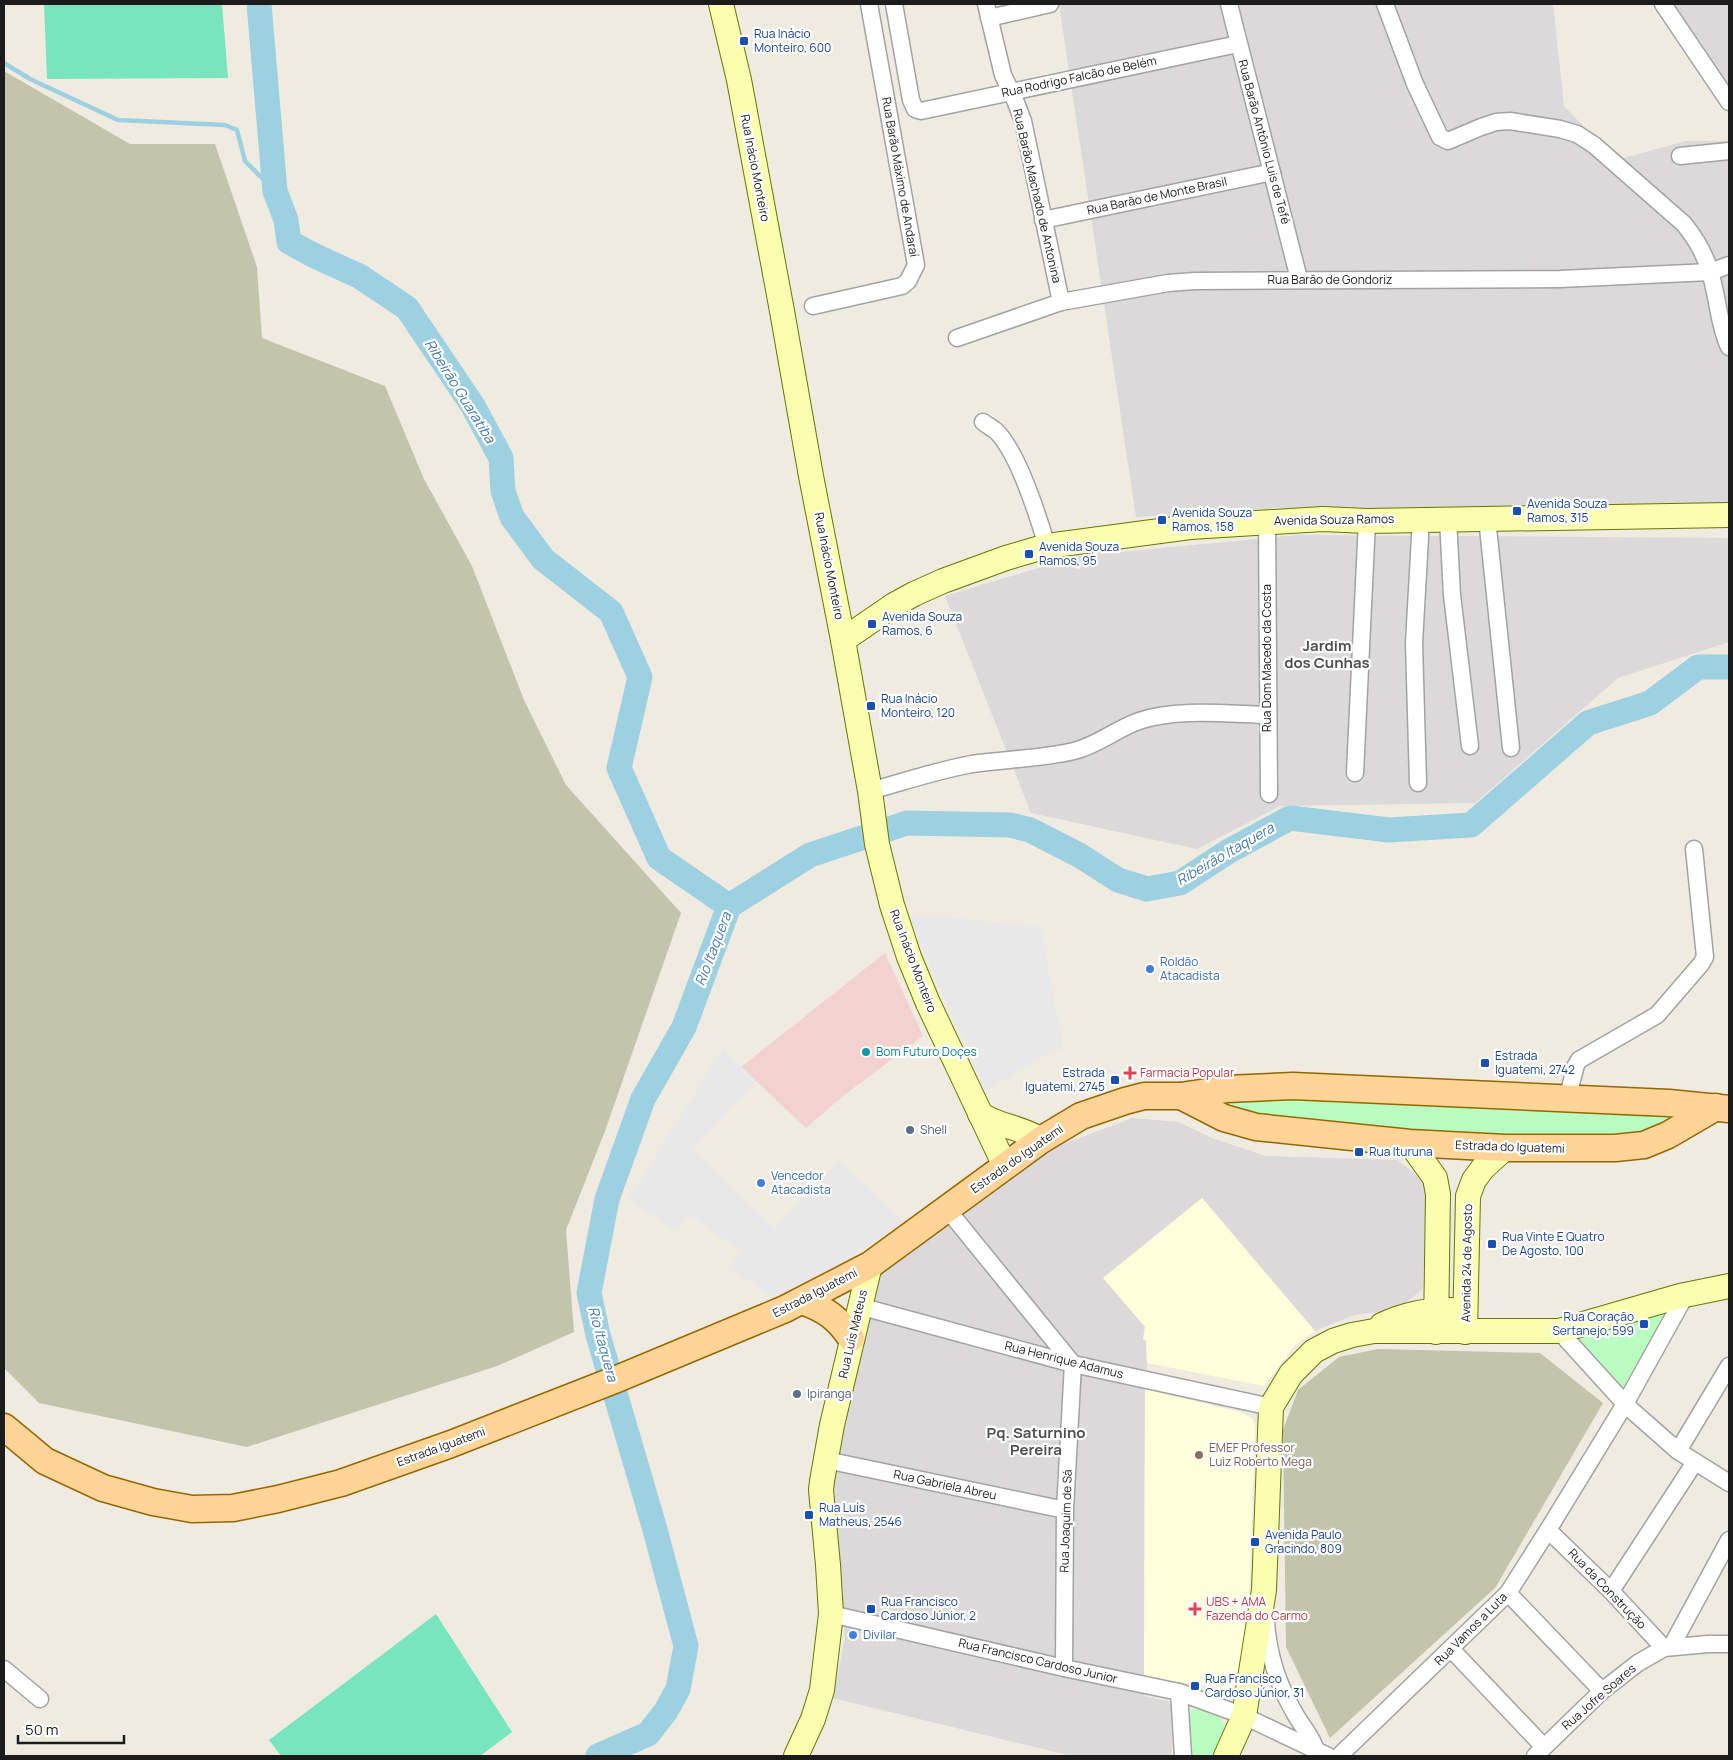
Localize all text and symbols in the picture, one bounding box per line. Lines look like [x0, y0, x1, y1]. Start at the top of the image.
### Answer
place label: Rua Inácio Monteiro, 600 [754, 25, 831, 56]
marker: Rua Inácio Monteiro, 600 [738, 35, 750, 47]
street label: Rua Rodrigo Falcão de Belém [1000, 52, 1158, 101]
street label: Rua Barão Antônio Luis de Tefé [1234, 58, 1295, 226]
street label: Rua Barão Máximo de Andaraí [878, 96, 923, 258]
street label: Rua Barão Machado de Antonina [1009, 107, 1066, 285]
street label: Rua Inácio Monteiro [737, 113, 774, 223]
street label: Rua Barão de Monte Brasil [1085, 172, 1229, 219]
street label: Rua Barão de Gondoriz [1268, 271, 1392, 288]
water label: Ribeirão Guaratiba [421, 335, 501, 447]
place label: Avenida Souza Ramos, 315 [1527, 495, 1607, 526]
place label: Avenida Souza Ramos, 158 [1172, 504, 1252, 535]
marker: Avenida Souza Ramos, 315 [1511, 505, 1523, 517]
street label: Avenida Souza Ramos [1274, 510, 1394, 529]
street label: Rua Inácio Monteiro [811, 511, 848, 621]
marker: Avenida Souza Ramos, 158 [1156, 514, 1168, 526]
place label: Avenida Souza Ramos, 95 [1039, 538, 1119, 569]
marker: Avenida Souza Ramos, 95 [1023, 548, 1035, 560]
street label: Rua Dom Macedo da Costa [1258, 584, 1275, 732]
place label: Avenida Souza Ramos, 6 [882, 608, 962, 639]
marker: Avenida Souza Ramos, 6 [866, 618, 878, 630]
district label: Jardim dos Cunhas [1284, 635, 1370, 673]
place label: Rua Inácio Monteiro, 120 [881, 690, 955, 721]
marker: Rua Inácio Monteiro, 120 [865, 700, 877, 712]
water label: Ribeirão Itaquera [1173, 817, 1278, 889]
street label: Rua Inácio Monteiro [886, 907, 941, 1015]
water label: Rio Itaquera [690, 908, 736, 988]
place label: Roldão Atacadista [1160, 953, 1220, 984]
marker: Roldão Atacadista [1144, 963, 1156, 975]
place label: Bom Futuro Doçes [876, 1043, 977, 1060]
marker: Bom Futuro Doçes [860, 1046, 872, 1058]
place label: Estrada Iguatemi, 2742 [1495, 1047, 1575, 1078]
marker: Estrada Iguatemi, 2742 [1479, 1057, 1491, 1069]
place label: Estrada Iguatemi, 2745 [1025, 1064, 1105, 1095]
place label: Farmacia Popular [1140, 1064, 1235, 1081]
marker: Farmacia Popular [1124, 1067, 1136, 1079]
marker: Estrada Iguatemi, 2745 [1109, 1074, 1121, 1086]
street label: Estrada do Iguatemi [967, 1120, 1066, 1197]
place label: Shell [920, 1121, 947, 1138]
marker: Shell [904, 1124, 916, 1136]
street label: Estrada do Iguatemi [1455, 1136, 1565, 1157]
place label: Rua Ituruna [1369, 1143, 1433, 1160]
marker: Rua Ituruna [1353, 1146, 1365, 1158]
place label: Vencedor Atacadista [771, 1167, 831, 1198]
marker: Vencedor Atacadista [755, 1177, 767, 1189]
street label: Avenida 24 de Agosto [1457, 1204, 1476, 1322]
place label: Rua Vinte E Quatro De Agosto, 100 [1502, 1228, 1605, 1259]
marker: Rua Vinte E Quatro De Agosto, 100 [1486, 1238, 1498, 1250]
street label: Estrada Iguatemi [770, 1264, 860, 1321]
street label: Rua Luís Mateus [834, 1288, 871, 1380]
water label: Rio Itaquera [584, 1304, 623, 1385]
place label: Rua Coração Sertanejo, 599 [1552, 1308, 1634, 1339]
marker: Rua Coração Sertanejo, 599 [1638, 1318, 1650, 1330]
street label: Rua Henrique Adamus [1003, 1337, 1125, 1382]
place label: Ipiranga [807, 1385, 851, 1402]
marker: Ipiranga [791, 1388, 803, 1400]
district label: Pq. Saturnino Pereira [987, 1422, 1085, 1460]
street label: Estrada Iguatemi [394, 1423, 487, 1470]
place label: EMEF Professor Luiz Roberto Mega [1209, 1439, 1312, 1470]
marker: EMEF Professor Luiz Roberto Mega [1193, 1449, 1205, 1461]
street label: Rua Gabriela Abreu [892, 1465, 998, 1504]
street label: Rua Joaquim de Sá [1055, 1469, 1076, 1573]
place label: Rua Luís Matheus, 2546 [819, 1499, 902, 1530]
marker: Rua Luís Matheus, 2546 [803, 1509, 815, 1521]
place label: Avenida Paulo Gracindo, 809 [1265, 1526, 1342, 1557]
marker: Avenida Paulo Gracindo, 809 [1249, 1536, 1261, 1548]
street label: Rua da Construção [1565, 1545, 1650, 1633]
street label: Rua Vamos a Luta [1430, 1588, 1511, 1669]
place label: Rua Francisco Cardoso Júnior, 2 [881, 1593, 976, 1624]
place label: UBS + AMA Fazenda do Carmo [1206, 1593, 1308, 1624]
marker: UBS + AMA Fazenda do Carmo [1188, 1602, 1202, 1616]
marker: Rua Francisco Cardoso Júnior, 2 [865, 1603, 877, 1615]
place label: Divilar [863, 1626, 897, 1643]
marker: Divilar [847, 1629, 859, 1641]
street label: Rua Francisco Cardoso Junior [957, 1634, 1120, 1687]
street label: Rua Jofre Soares [1558, 1660, 1639, 1734]
place label: Rua Francisco Cardoso Júnior, 31 [1205, 1670, 1304, 1701]
marker: Rua Francisco Cardoso Júnior, 31 [1189, 1680, 1201, 1692]
scale bar [18, 1712, 124, 1744]
text: 50 m [25, 1719, 59, 1740]

